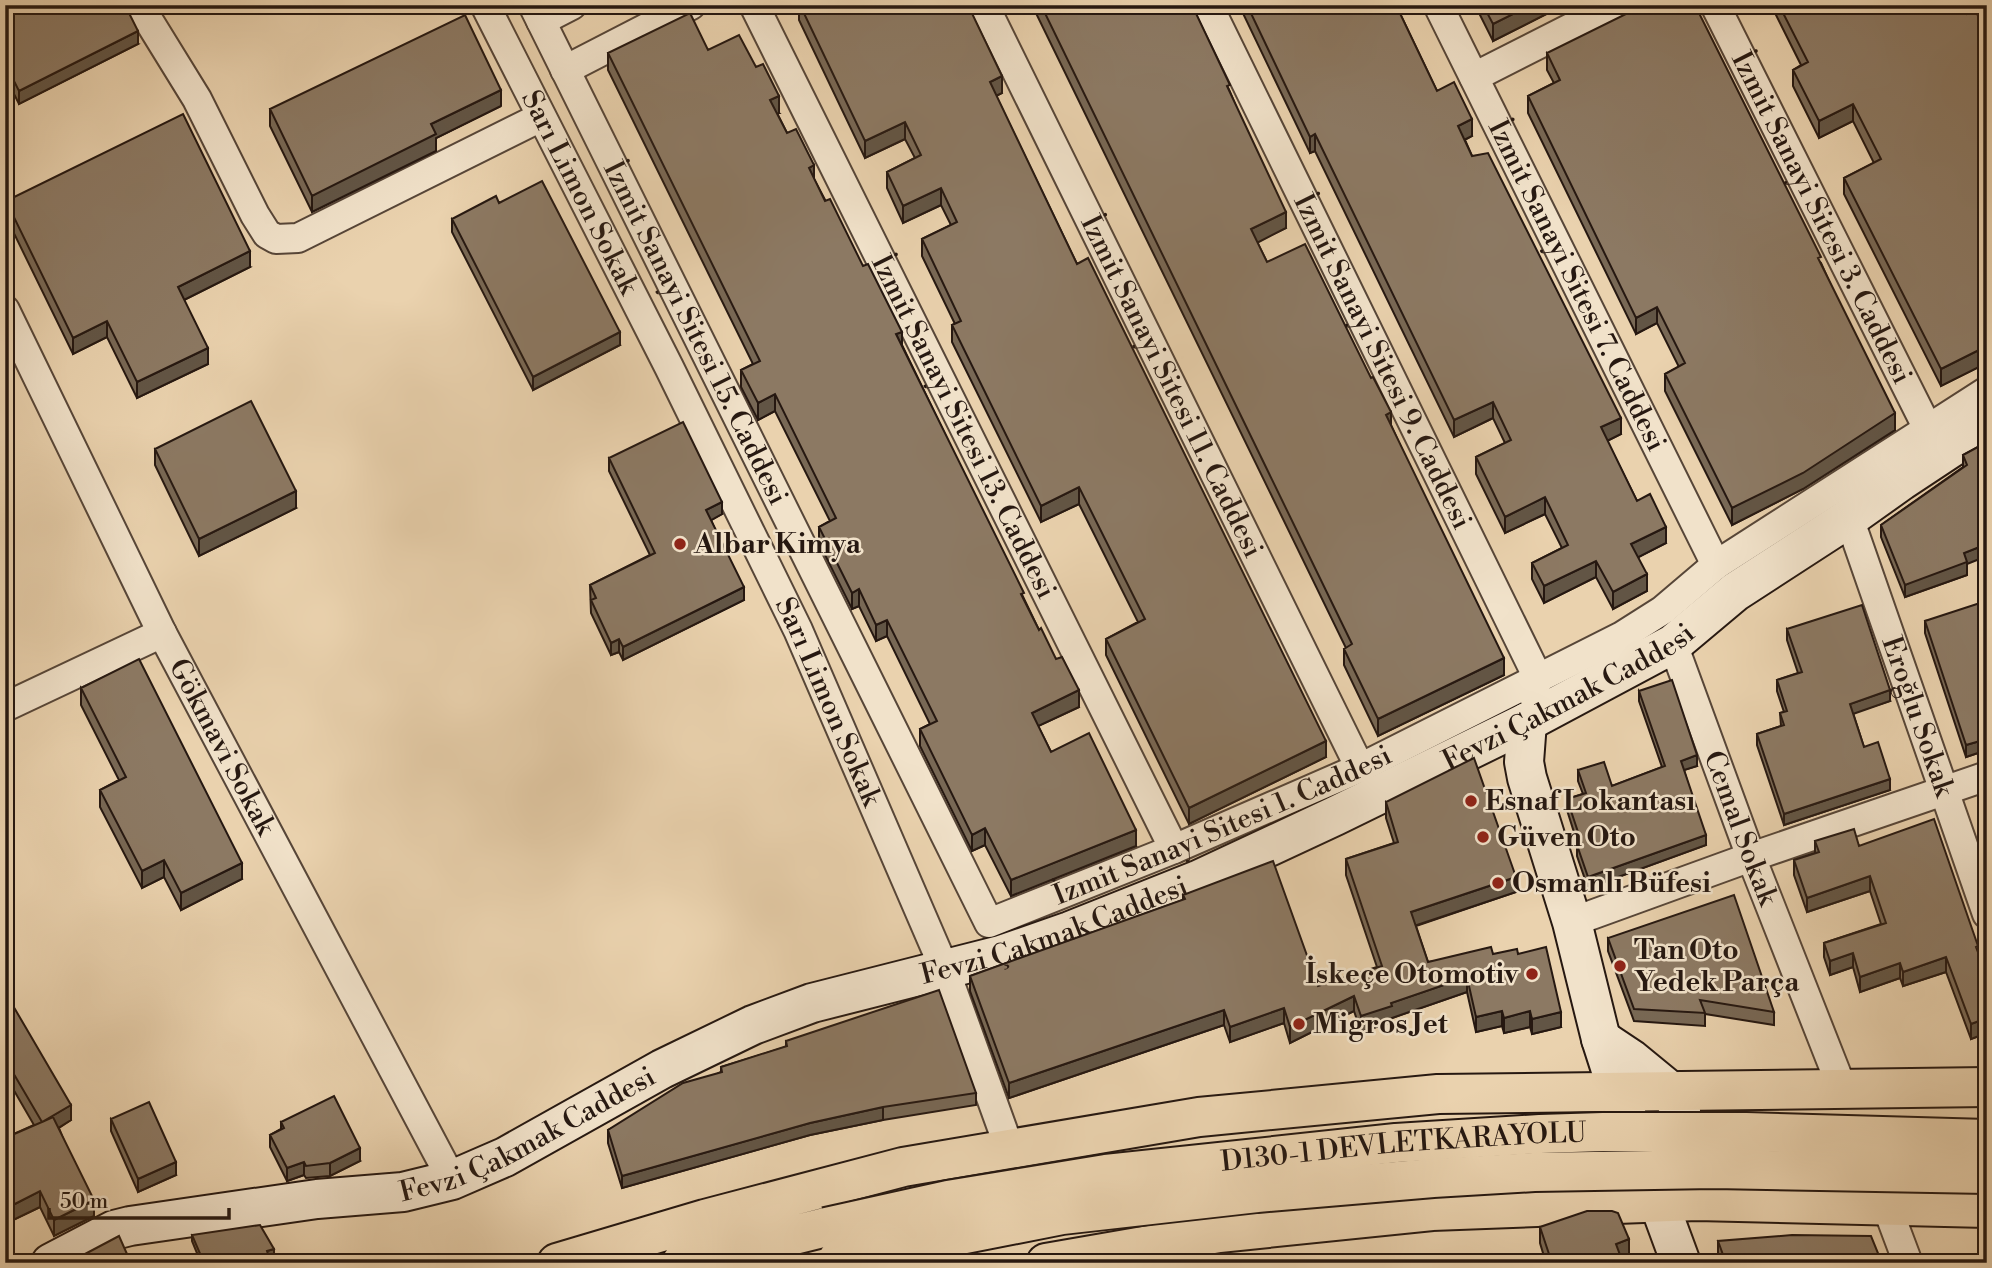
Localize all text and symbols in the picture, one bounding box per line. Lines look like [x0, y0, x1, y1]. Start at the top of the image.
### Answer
street label: İzmit Sanayi Sitesi 3. Caddesi [1724, 45, 1920, 390]
street label: Sarı Limon Sokak [514, 84, 647, 301]
street label: İzmit Sanayi Sitesi 7. Caddesi [1480, 114, 1674, 457]
street label: İzmit Sanayi Sitesi 15. Caddesi [596, 155, 796, 510]
street label: İzmit Sanayi Sitesi 9. Caddesi [1286, 188, 1480, 535]
street label: İzmit Sanayi Sitesi 11. Caddesi [1073, 209, 1271, 563]
street label: İzmit Sanayi Sitesi 13. Caddesi [864, 249, 1064, 604]
place label: Albar Kimya [693, 527, 862, 562]
marker: Albar Kimya [672, 536, 688, 552]
street label: Sarı Limon Sokak [767, 592, 890, 813]
street label: Fevzi Çakmak Caddesi [1436, 616, 1702, 778]
street label: Eroğlu Sokak [1874, 631, 1963, 802]
street label: Gökmavi Sokak [161, 653, 284, 842]
street label: İzmit Sanayi Sitesi 1. Caddesi [1048, 737, 1397, 913]
street label: Cemal Sokak [1696, 746, 1786, 912]
place label: Esnaf Lokantası [1485, 784, 1695, 819]
marker: Esnaf Lokantası [1463, 793, 1479, 809]
place label: Güven Oto [1497, 820, 1636, 855]
marker: Güven Oto [1475, 829, 1491, 845]
place label: Osmanlı Büfesi [1512, 866, 1711, 901]
street label: Fevzi Çakmak Caddesi [917, 868, 1193, 992]
marker: Osmanlı Büfesi [1490, 875, 1506, 891]
place label: Tan Oto Yedek Parça [1634, 933, 1800, 1000]
place label: İskeçe Otomotiv [1305, 955, 1519, 992]
marker: Tan Oto Yedek Parça [1612, 958, 1628, 974]
marker: İskeçe Otomotiv [1524, 966, 1540, 982]
place label: Migros Jet [1313, 1007, 1449, 1042]
marker: Migros Jet [1291, 1016, 1307, 1032]
street label: Fevzi Çakmak Caddesi [396, 1059, 661, 1210]
street label: D130-1 DEVLETKARAYOLU [1219, 1115, 1587, 1179]
scale bar [49, 1177, 229, 1221]
text: 50 m [60, 1189, 108, 1215]

